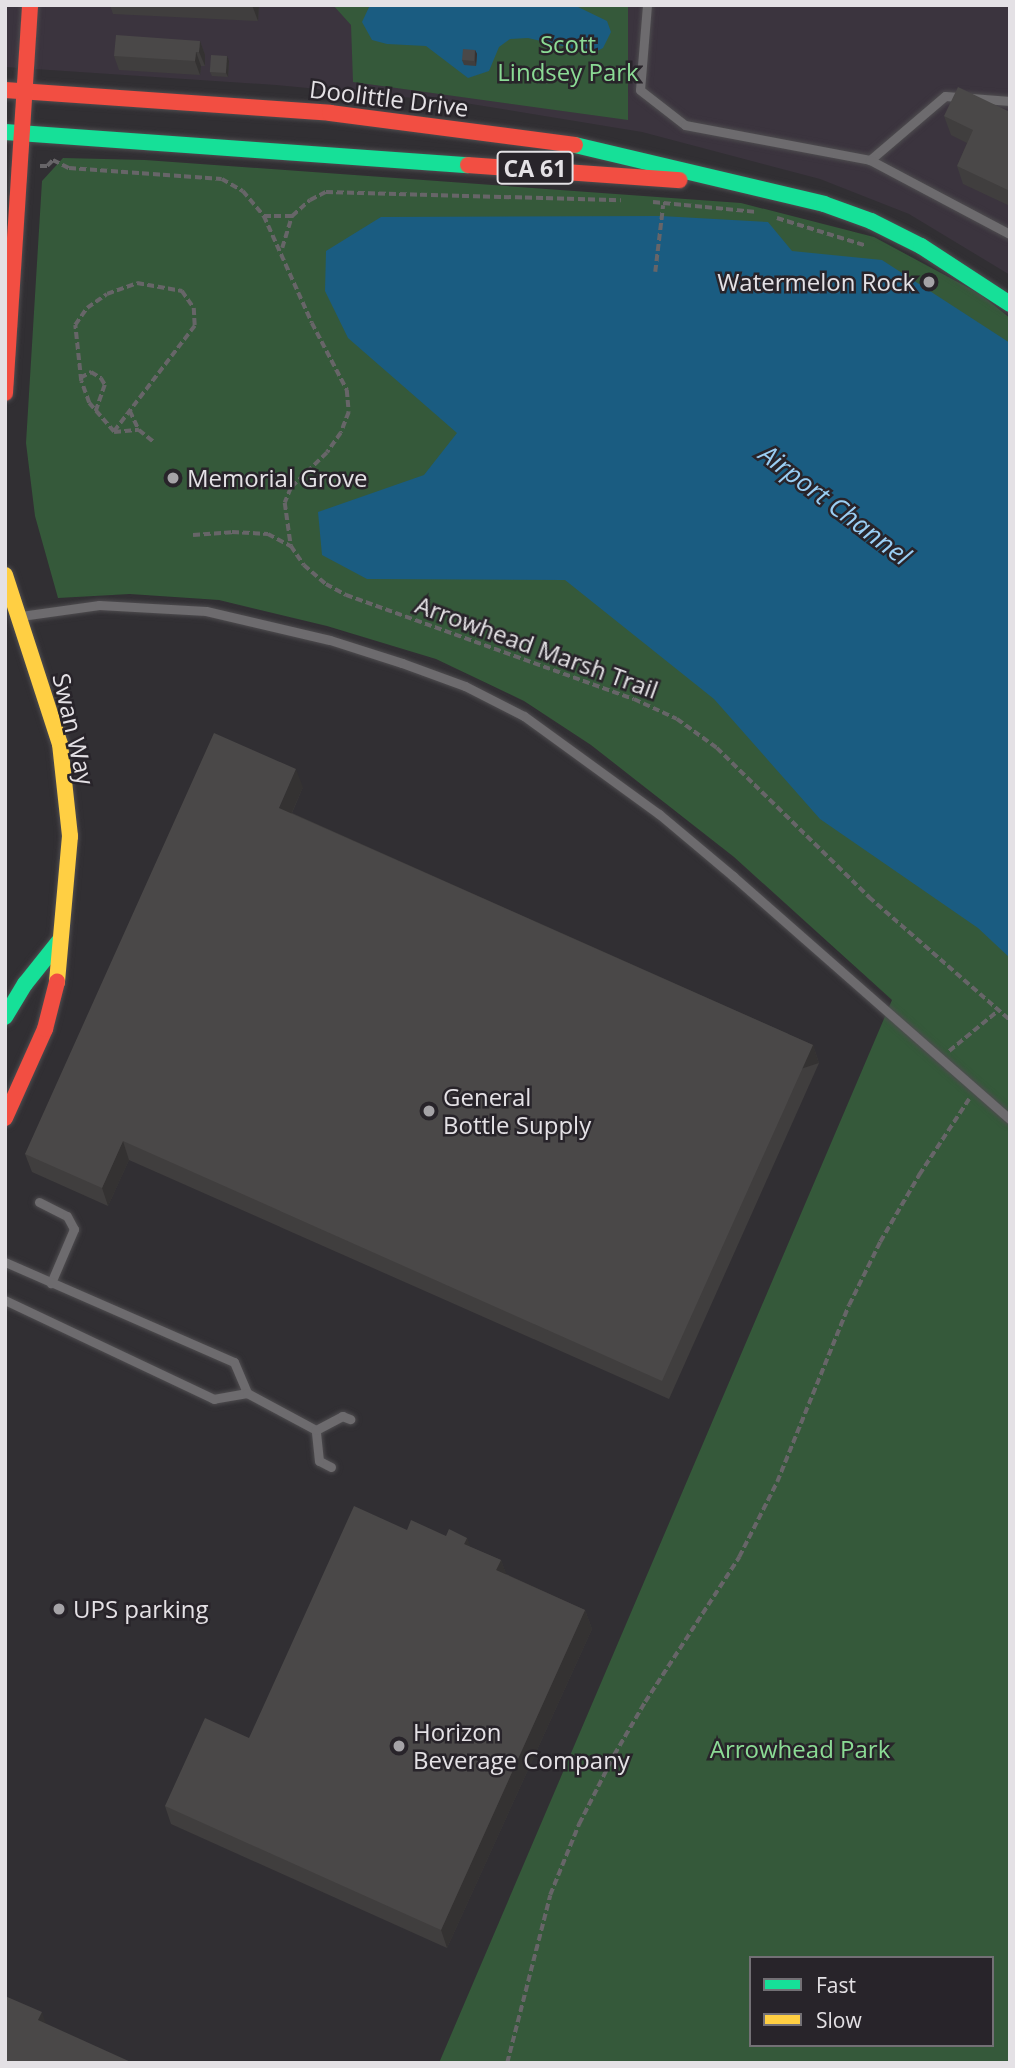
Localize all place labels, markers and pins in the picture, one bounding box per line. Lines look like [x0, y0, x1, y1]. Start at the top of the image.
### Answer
place label: Watermelon Rock [717, 268, 915, 296]
marker: Watermelon Rock [921, 274, 937, 290]
place label: Memorial Grove [187, 464, 367, 492]
marker: Memorial Grove [165, 470, 181, 486]
place label: General Bottle Supply [443, 1083, 591, 1139]
marker: General Bottle Supply [421, 1103, 437, 1119]
place label: UPS parking [73, 1595, 209, 1623]
marker: UPS parking [51, 1601, 67, 1617]
place label: Horizon Beverage Company [413, 1718, 630, 1774]
marker: Horizon Beverage Company [391, 1738, 407, 1754]

